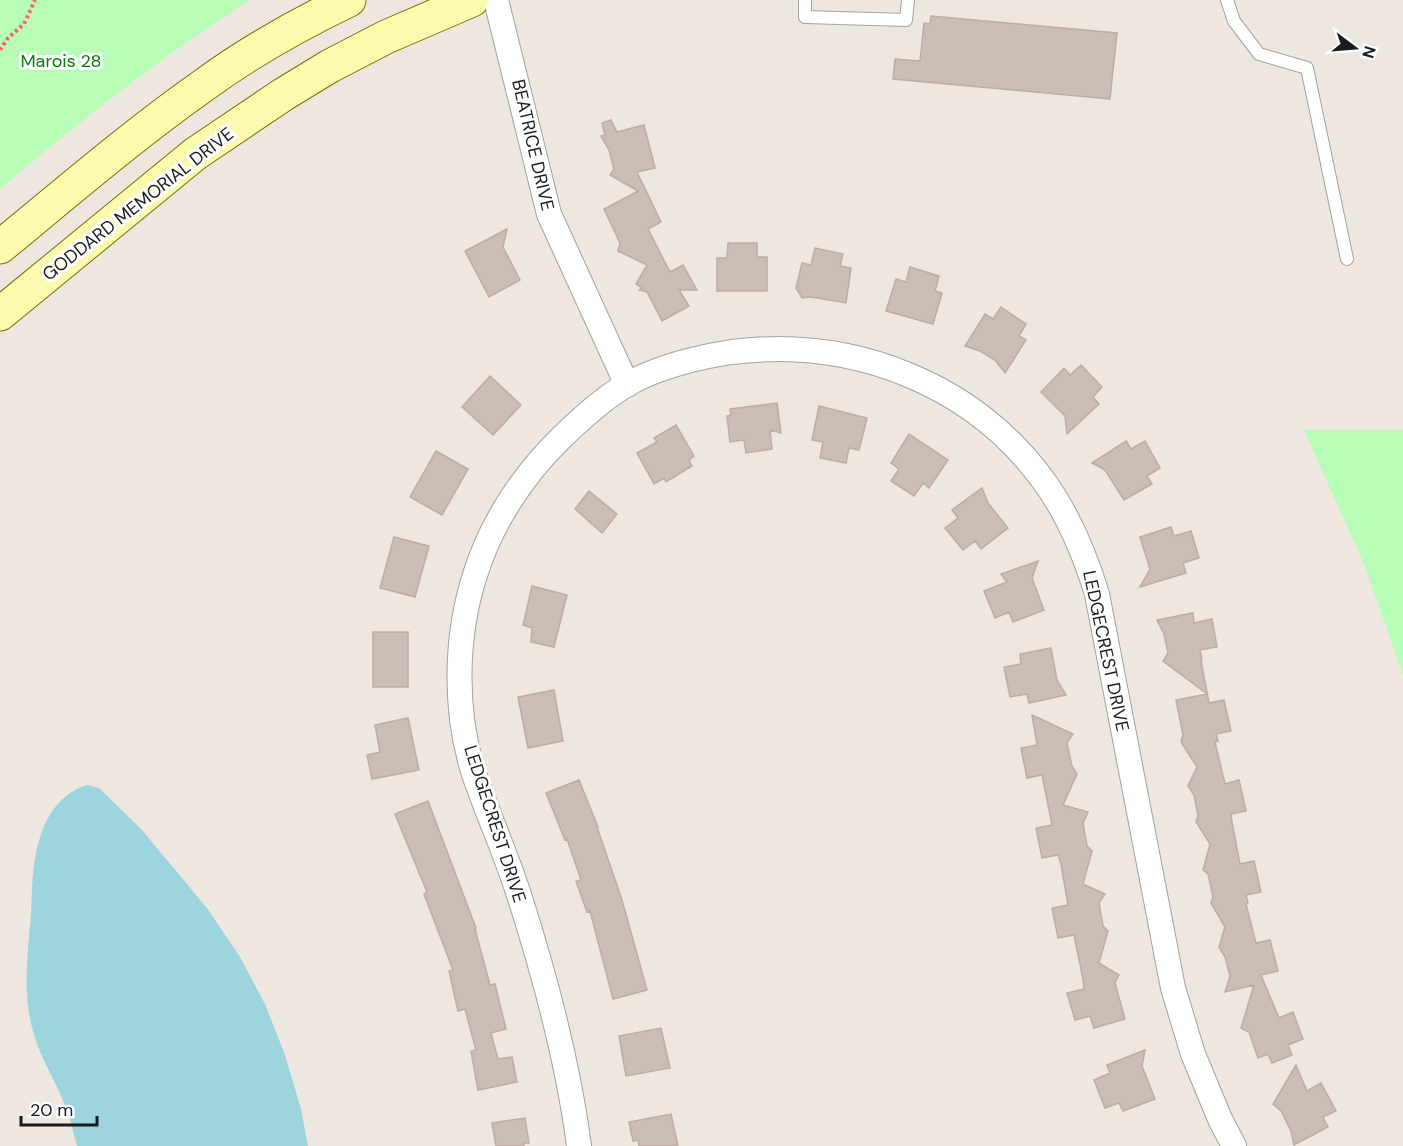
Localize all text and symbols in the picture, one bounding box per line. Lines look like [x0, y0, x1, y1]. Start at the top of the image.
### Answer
north arrow [1325, 18, 1385, 78]
text: N [1357, 43, 1381, 61]
park label: Marois 28 [20, 49, 102, 73]
street label: BEATRICE DRIVE [506, 77, 560, 213]
street label: GODDARD MEMORIAL DRIVE [38, 122, 238, 286]
street label: LEDGECREST DRIVE [1077, 568, 1135, 734]
street label: LEDGECREST DRIVE [458, 742, 532, 906]
scale bar [21, 1089, 98, 1127]
text: 20 m [30, 1098, 73, 1122]

